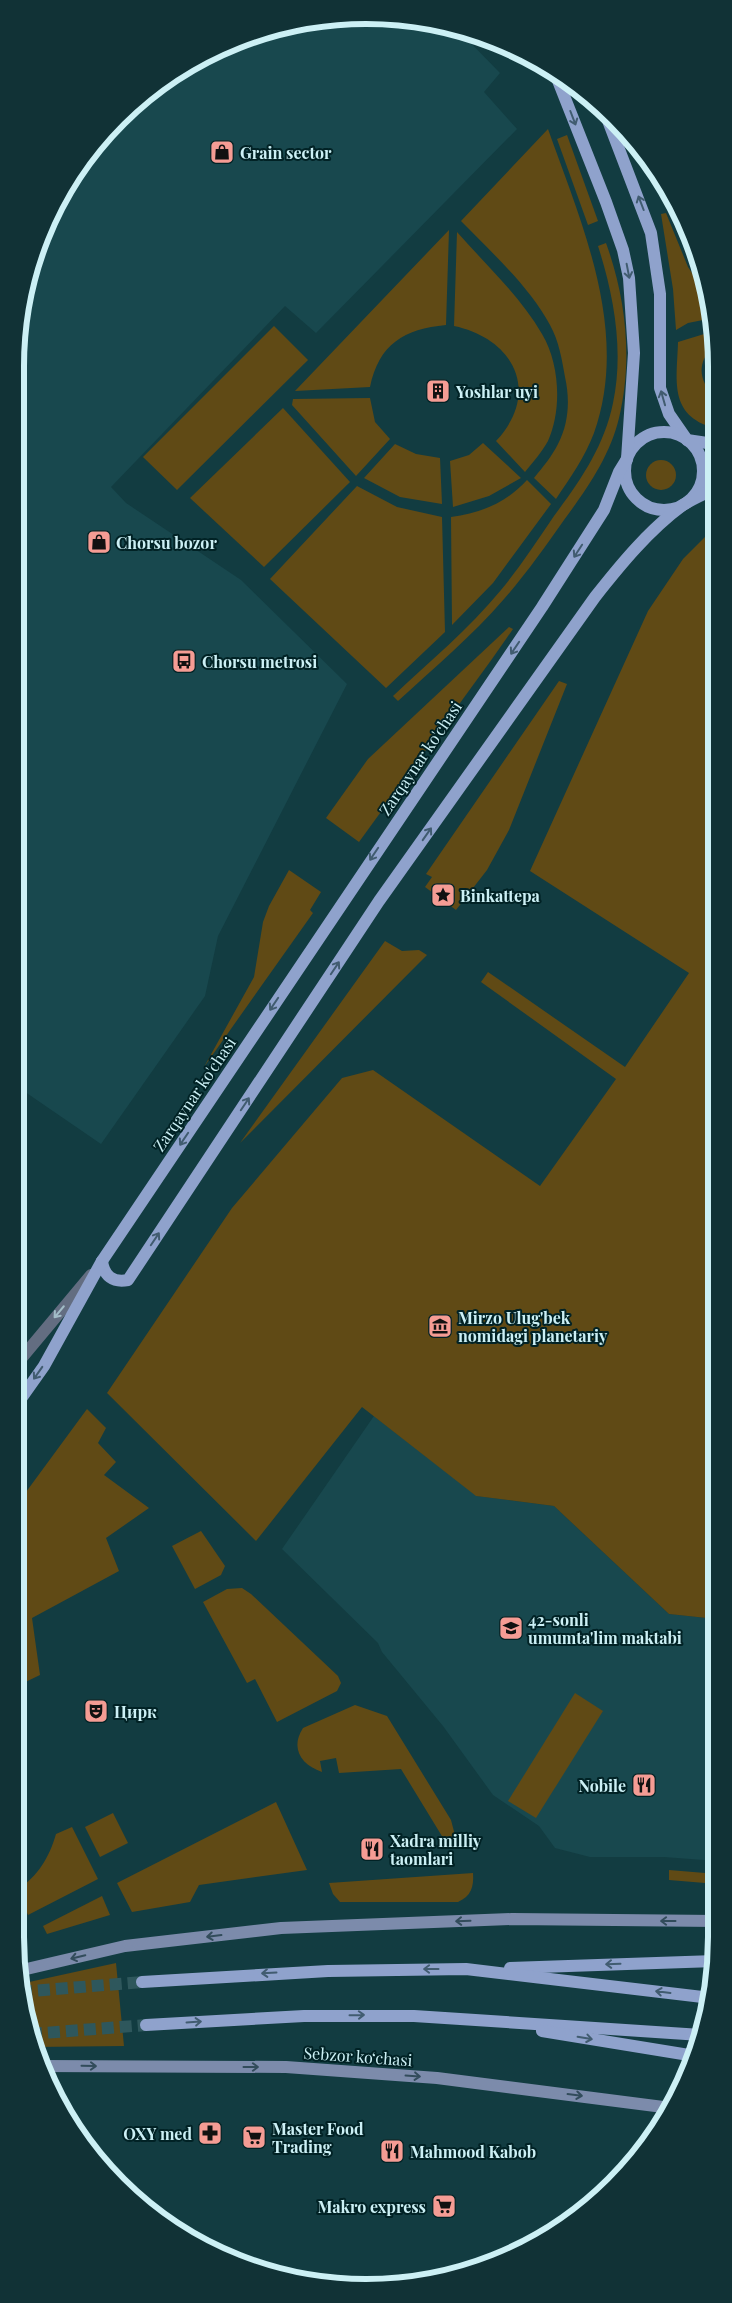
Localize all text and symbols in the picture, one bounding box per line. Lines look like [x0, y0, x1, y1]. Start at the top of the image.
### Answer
one-way arrow [569, 110, 578, 125]
shop icon: Grain sector [209, 139, 235, 165]
place label: Grain sector [240, 142, 332, 163]
one-way arrow [636, 196, 645, 212]
one-way arrow [623, 262, 633, 278]
building icon: Yoshlar uyi [425, 378, 451, 404]
place label: Yoshlar uyi [455, 381, 538, 402]
one-way arrow [657, 390, 667, 406]
shop icon: Chorsu bozor [86, 529, 112, 555]
place label: Chorsu bozor [116, 532, 217, 553]
one-way arrow [573, 544, 583, 558]
one-way arrow [509, 640, 519, 654]
bus stop icon: Chorsu metrosi [171, 648, 197, 674]
place label: Chorsu metrosi [202, 651, 317, 672]
street label: Zarqaynar ko'chasi [374, 696, 466, 819]
one-way arrow [422, 827, 432, 841]
one-way arrow [369, 847, 379, 861]
place icon: Binkattepa [430, 882, 456, 908]
place label: Binkattepa [460, 885, 541, 906]
one-way arrow [330, 961, 340, 975]
one-way arrow [269, 997, 279, 1011]
street label: Zarqaynar ko'chasi [148, 1032, 240, 1155]
one-way arrow [240, 1097, 250, 1111]
one-way arrow [179, 1132, 189, 1146]
one-way arrow [150, 1232, 160, 1246]
one-way arrow [54, 1306, 65, 1319]
place label: Mirzo Ulug'bek nomidagi planetariy [458, 1307, 608, 1346]
museum icon: Mirzo Ulug'bek nomidagi planetariy [427, 1313, 453, 1339]
one-way arrow [33, 1366, 44, 1379]
place label: 42-sonli umumta'lim maktabi [528, 1609, 682, 1648]
school or university icon: 42-sonli umumta'lim maktabi [498, 1615, 524, 1641]
theatre icon: Цирк [83, 1698, 109, 1724]
place label: Цирк [114, 1701, 157, 1722]
restaurant icon: Nobile [631, 1772, 657, 1798]
place label: Nobile [578, 1775, 626, 1796]
place label: Xadra milliy taomlari [389, 1830, 482, 1869]
restaurant icon: Xadra milliy taomlari [359, 1836, 385, 1862]
one-way arrow [455, 1916, 471, 1925]
one-way arrow [660, 1916, 676, 1926]
one-way arrow [206, 1931, 222, 1941]
one-way arrow [70, 1953, 86, 1962]
one-way arrow [606, 1960, 622, 1969]
one-way arrow [424, 1964, 440, 1974]
one-way arrow [261, 1969, 277, 1978]
one-way arrow [655, 1987, 671, 1997]
one-way arrow [348, 2010, 364, 2020]
one-way arrow [186, 2017, 202, 2026]
one-way arrow [577, 2033, 593, 2043]
street label: Sebzor ko‘chasi [303, 2042, 413, 2070]
one-way arrow [80, 2061, 96, 2071]
one-way arrow [242, 2062, 259, 2072]
one-way arrow [405, 2072, 421, 2081]
one-way arrow [566, 2091, 582, 2101]
place label: Master Food Trading [272, 2118, 364, 2157]
pharmacy icon: OXY med [197, 2120, 223, 2146]
place label: OXY med [123, 2123, 192, 2144]
supermarket icon: Master Food Trading [241, 2124, 267, 2150]
restaurant icon: Mahmood Kabob [379, 2138, 405, 2164]
place label: Mahmood Kabob [410, 2141, 536, 2162]
supermarket icon: Makro express [431, 2193, 457, 2219]
place label: Makro express [318, 2196, 426, 2217]

